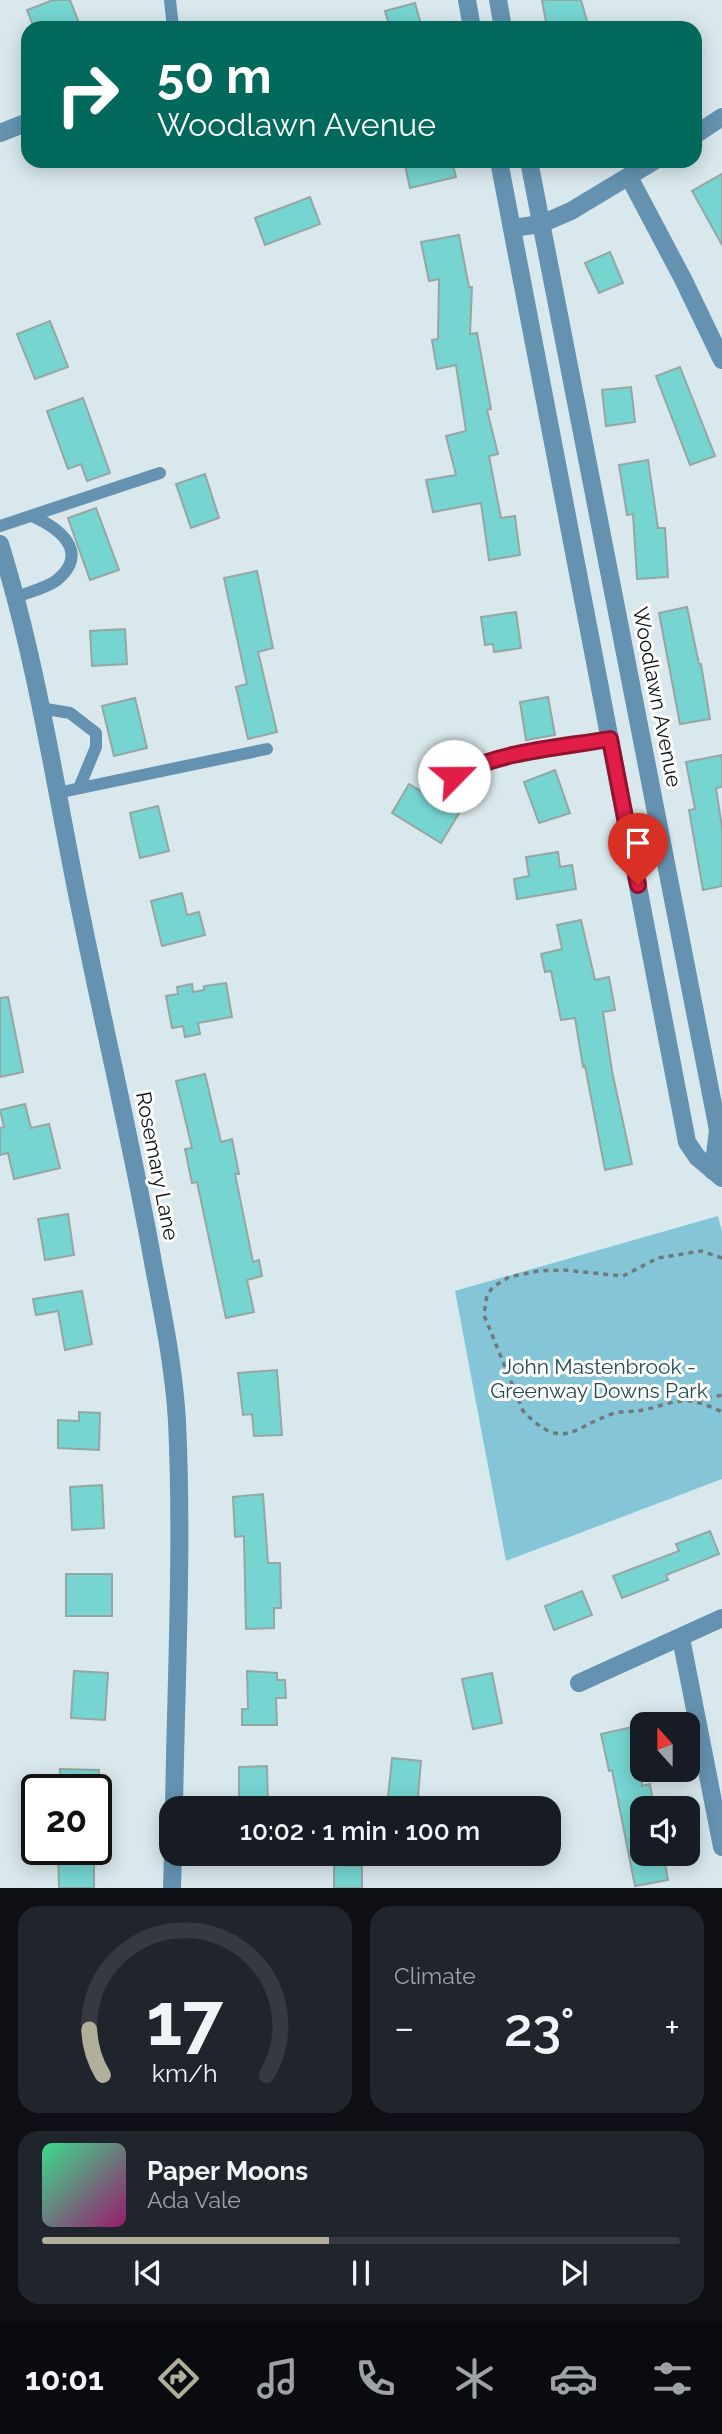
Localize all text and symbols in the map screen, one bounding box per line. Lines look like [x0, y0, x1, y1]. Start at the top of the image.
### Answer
text: 50 m [157, 47, 272, 104]
icon: right [42, 49, 133, 140]
text: Woodlawn Avenue [157, 106, 436, 143]
street label: Woodlawn Avenue [628, 605, 687, 789]
position arrow [417, 739, 491, 813]
pin [608, 813, 668, 885]
icon: arrive [619, 824, 657, 862]
street label: Rosemary Lane [131, 1089, 184, 1242]
park label: John Mastenbrook - Greenway Downs Park [490, 1354, 708, 1403]
north arrow [630, 1712, 700, 1782]
map controls [630, 1712, 700, 1866]
speed limit sign: 20 [21, 1774, 112, 1865]
button: sound [630, 1796, 700, 1866]
text: 10:02 · 1 min · 100 m [240, 1816, 480, 1846]
text: Climate [394, 1962, 476, 1989]
text: 17 [147, 1978, 224, 2063]
text: 23° [504, 1997, 575, 2058]
text: − [394, 2005, 414, 2050]
text: + [664, 2005, 680, 2050]
text: km/h [152, 2058, 218, 2088]
text: Paper Moons [147, 2156, 308, 2186]
text: Ada Vale [147, 2186, 241, 2213]
icon: previous [129, 2254, 167, 2292]
icon: pause [342, 2254, 380, 2292]
icon: next [555, 2254, 593, 2292]
icon: directions [154, 2354, 203, 2403]
icon: music [253, 2354, 302, 2403]
icon: phone [351, 2354, 400, 2403]
icon: climate [450, 2354, 499, 2403]
icon: car [549, 2354, 598, 2403]
icon: filters [648, 2354, 697, 2403]
text: 10:01 [25, 2360, 104, 2397]

